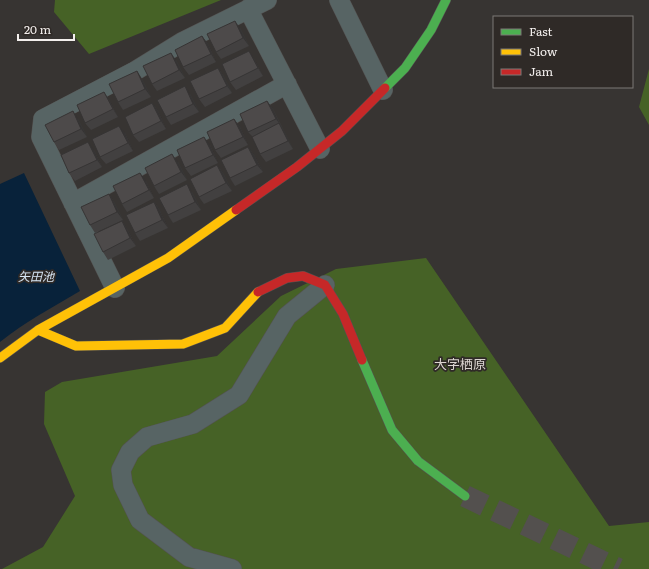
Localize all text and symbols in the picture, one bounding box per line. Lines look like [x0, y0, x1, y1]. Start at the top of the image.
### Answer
scale bar [18, 16, 74, 42]
legend [493, 16, 633, 88]
text: 20 m [24, 20, 51, 38]
text: Fast [529, 22, 553, 40]
text: Slow [529, 42, 558, 60]
text: Jam [529, 62, 554, 80]
water label: 矢田池 [18, 267, 55, 285]
district label: 大字栖原 [434, 354, 486, 373]

